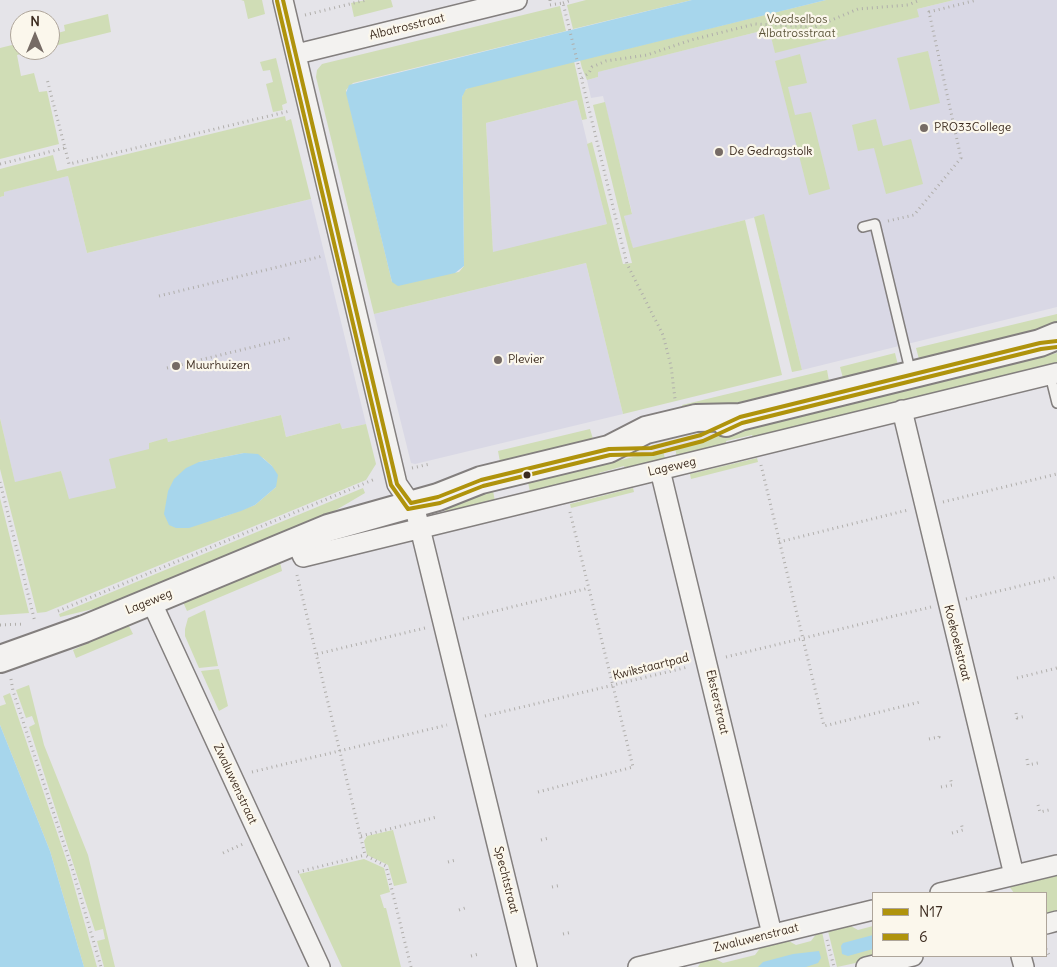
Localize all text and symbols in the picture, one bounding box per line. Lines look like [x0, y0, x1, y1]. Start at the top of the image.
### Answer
north arrow [10, 10, 60, 60]
street label: Albatrosstraat [368, 11, 446, 43]
text: N [30, 12, 40, 30]
park label: Voedselbos Albatrosstraat [759, 13, 835, 41]
place label: PRO33College [934, 121, 1011, 135]
marker: PRO33College [918, 122, 930, 134]
place label: De Gedragstolk [729, 145, 812, 159]
marker: De Gedragstolk [713, 146, 725, 158]
place label: Plevier [508, 353, 544, 367]
marker: Plevier [492, 354, 504, 366]
place label: Muurhuizen [186, 359, 250, 373]
marker: Muurhuizen [170, 360, 182, 372]
street label: Lageweg [647, 454, 697, 480]
unlabelled marker [522, 470, 532, 480]
street label: Lageweg [124, 586, 174, 618]
street label: Koekoekstraat [941, 603, 973, 683]
street label: Kwikstaartpad [611, 651, 691, 683]
street label: Eksterstraat [703, 668, 731, 736]
street label: Zwaluwenstraat [210, 741, 260, 827]
street label: Spechtstraat [491, 845, 521, 915]
legend [872, 892, 1047, 957]
text: N17 [919, 902, 943, 921]
street label: Zwaluwenstraat [712, 920, 800, 956]
text: 6 [919, 927, 928, 946]

